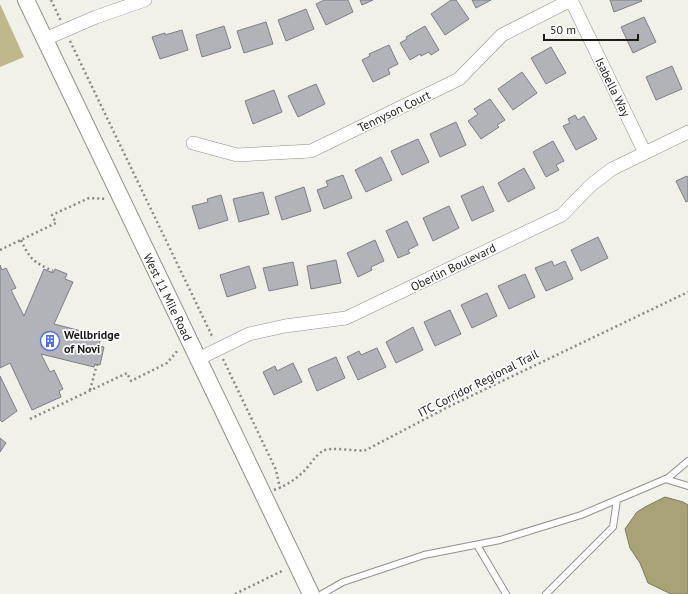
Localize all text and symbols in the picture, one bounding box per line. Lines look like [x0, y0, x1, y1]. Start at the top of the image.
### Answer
scale bar [544, 16, 638, 42]
text: 50 m [550, 22, 576, 37]
street label: Isabella Way [592, 55, 634, 119]
street label: Tennyson Court [355, 87, 433, 135]
street label: Oberlin Boulevard [408, 240, 498, 294]
street label: West 11 Mile Road [140, 251, 196, 343]
place label: Wellbridge of Novi [64, 327, 120, 356]
building icon: Wellbridge of Novi [39, 330, 61, 352]
street label: ITC Corridor Regional Trail [415, 346, 541, 420]

